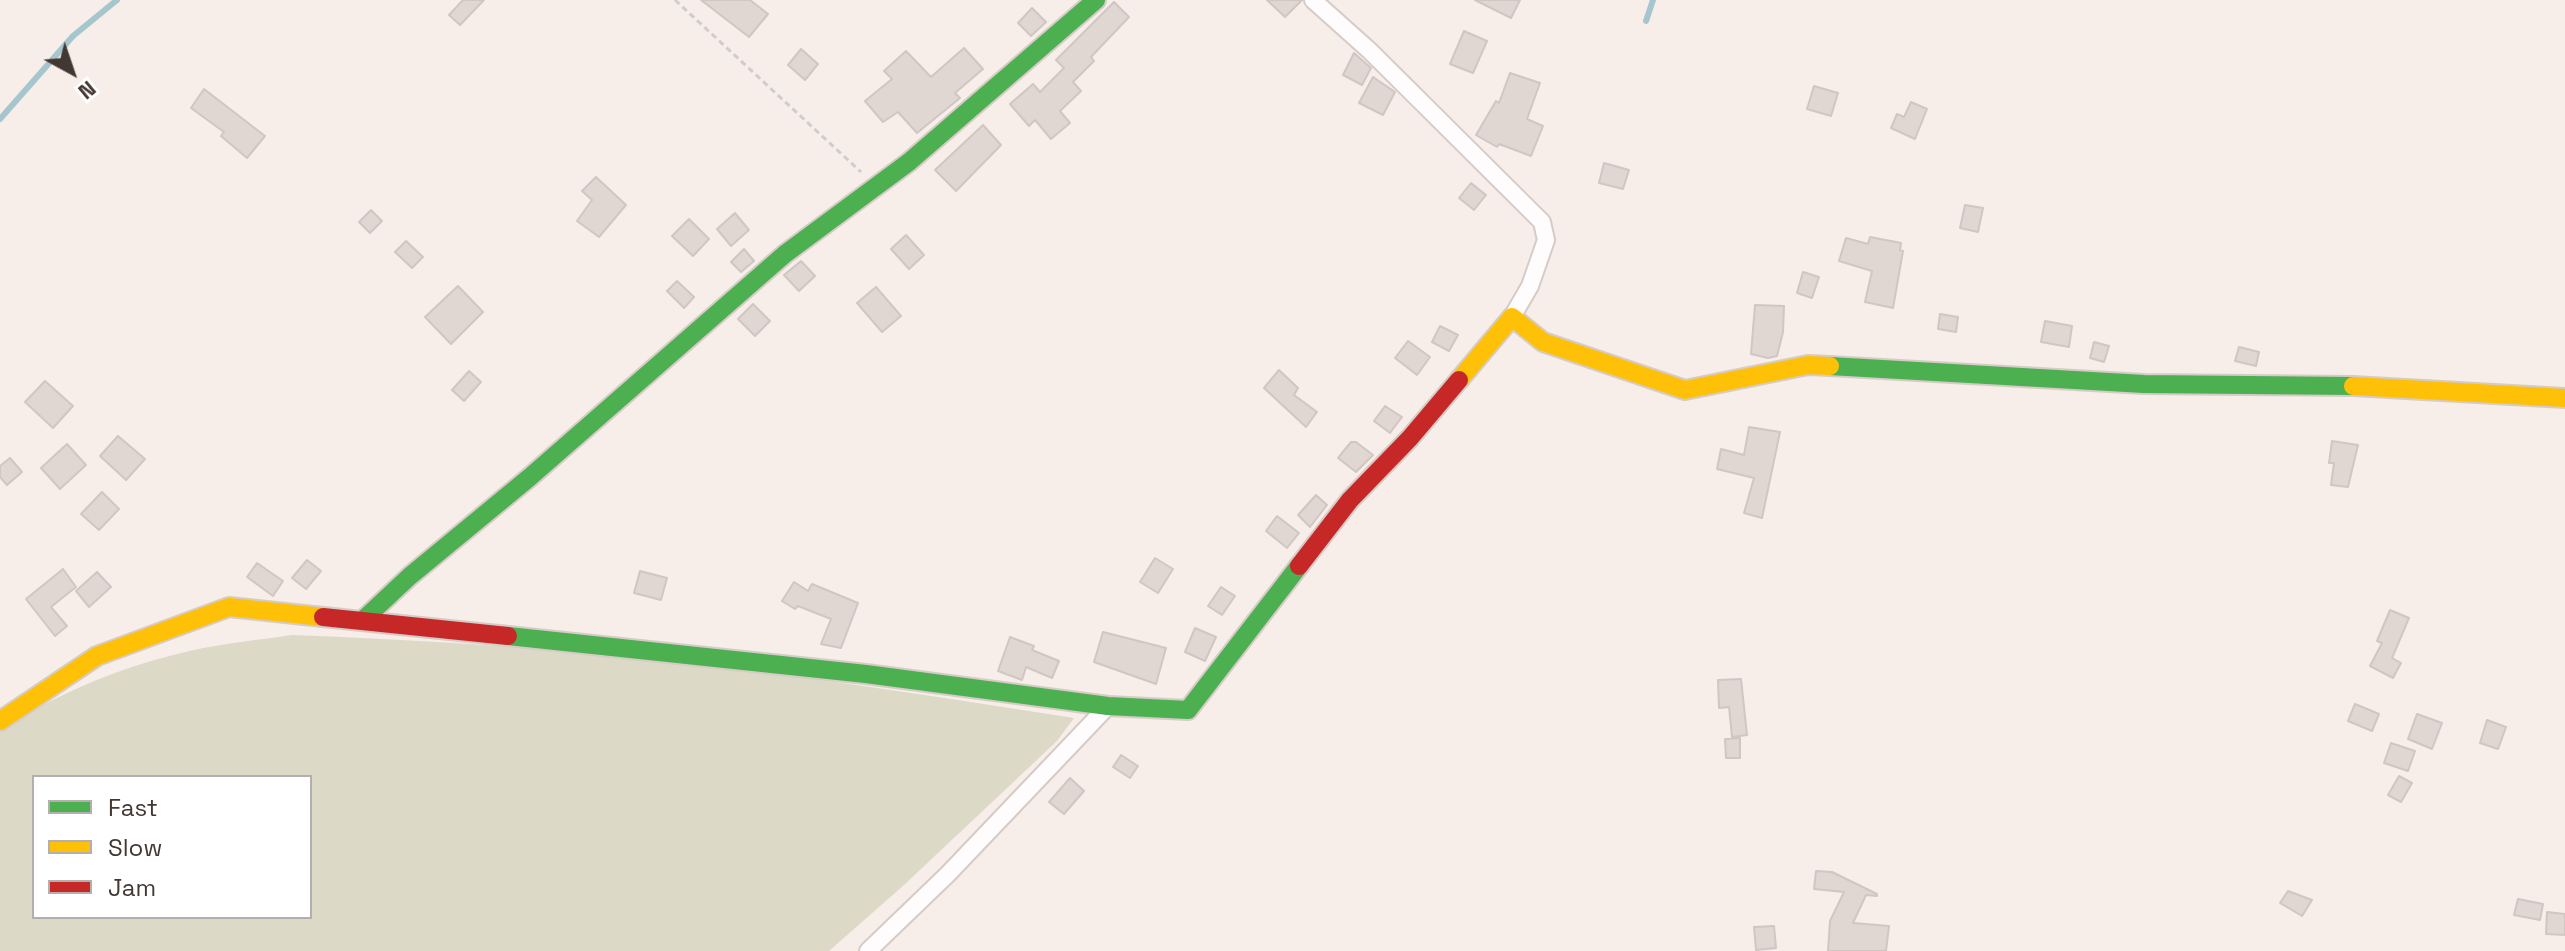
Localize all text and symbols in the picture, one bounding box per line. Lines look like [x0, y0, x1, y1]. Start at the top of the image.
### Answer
north arrow [32, 32, 112, 112]
text: N [73, 75, 102, 106]
legend [32, 775, 312, 919]
text: Fast [108, 792, 158, 823]
text: Slow [108, 832, 162, 863]
text: Jam [108, 872, 156, 903]

